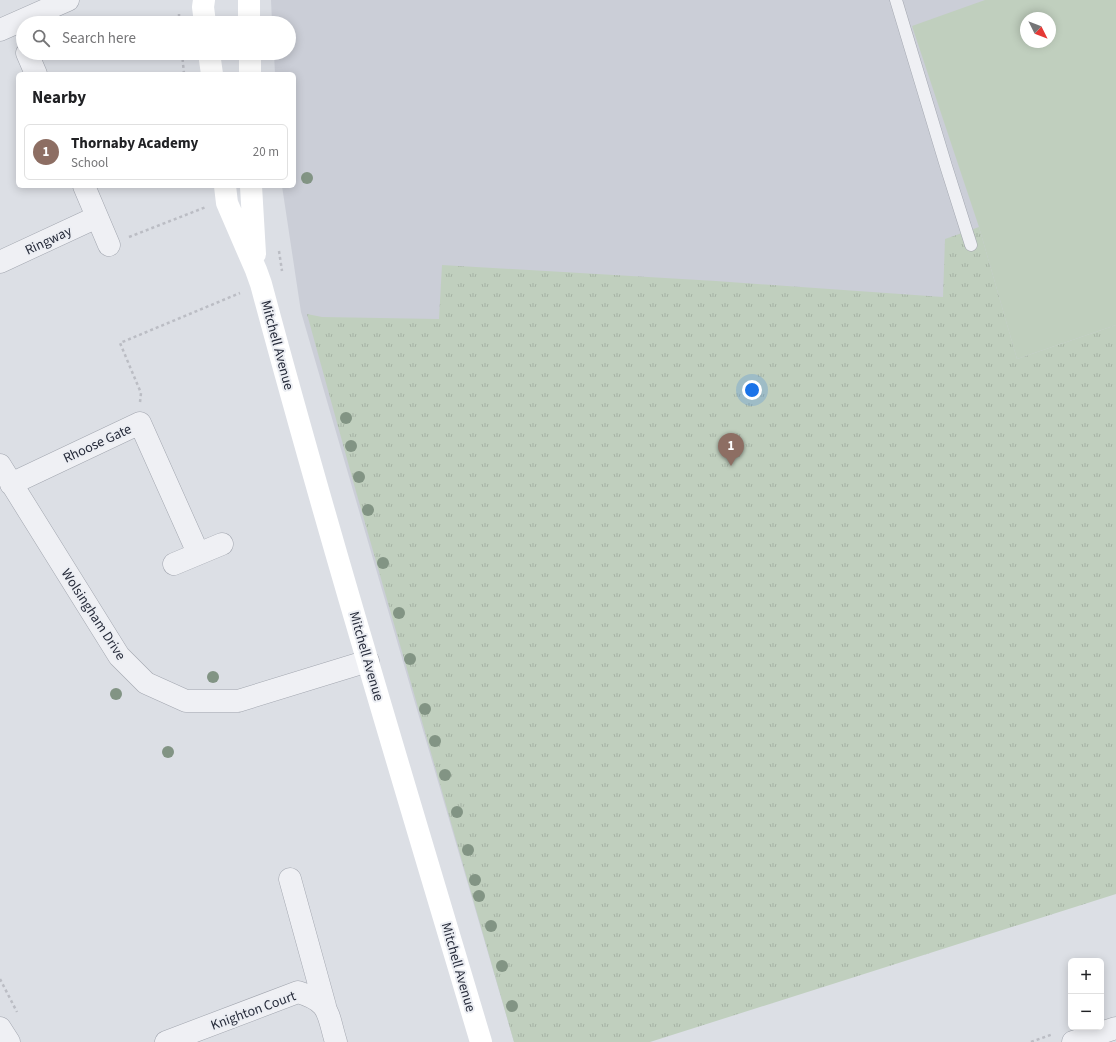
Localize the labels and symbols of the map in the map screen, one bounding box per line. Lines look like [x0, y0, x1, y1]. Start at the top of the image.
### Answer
north arrow [1020, 12, 1056, 48]
street label: Ringway [22, 221, 76, 260]
street label: Mitchell Avenue [255, 298, 299, 392]
your location [742, 380, 762, 400]
street label: Rhoose Gate [60, 419, 135, 468]
pin: 1 [718, 433, 744, 466]
street label: Wolsingham Drive [56, 565, 130, 664]
street label: Mitchell Avenue [344, 609, 388, 703]
street label: Mitchell Avenue [436, 920, 480, 1014]
street label: Knighton Court [208, 986, 299, 1036]

